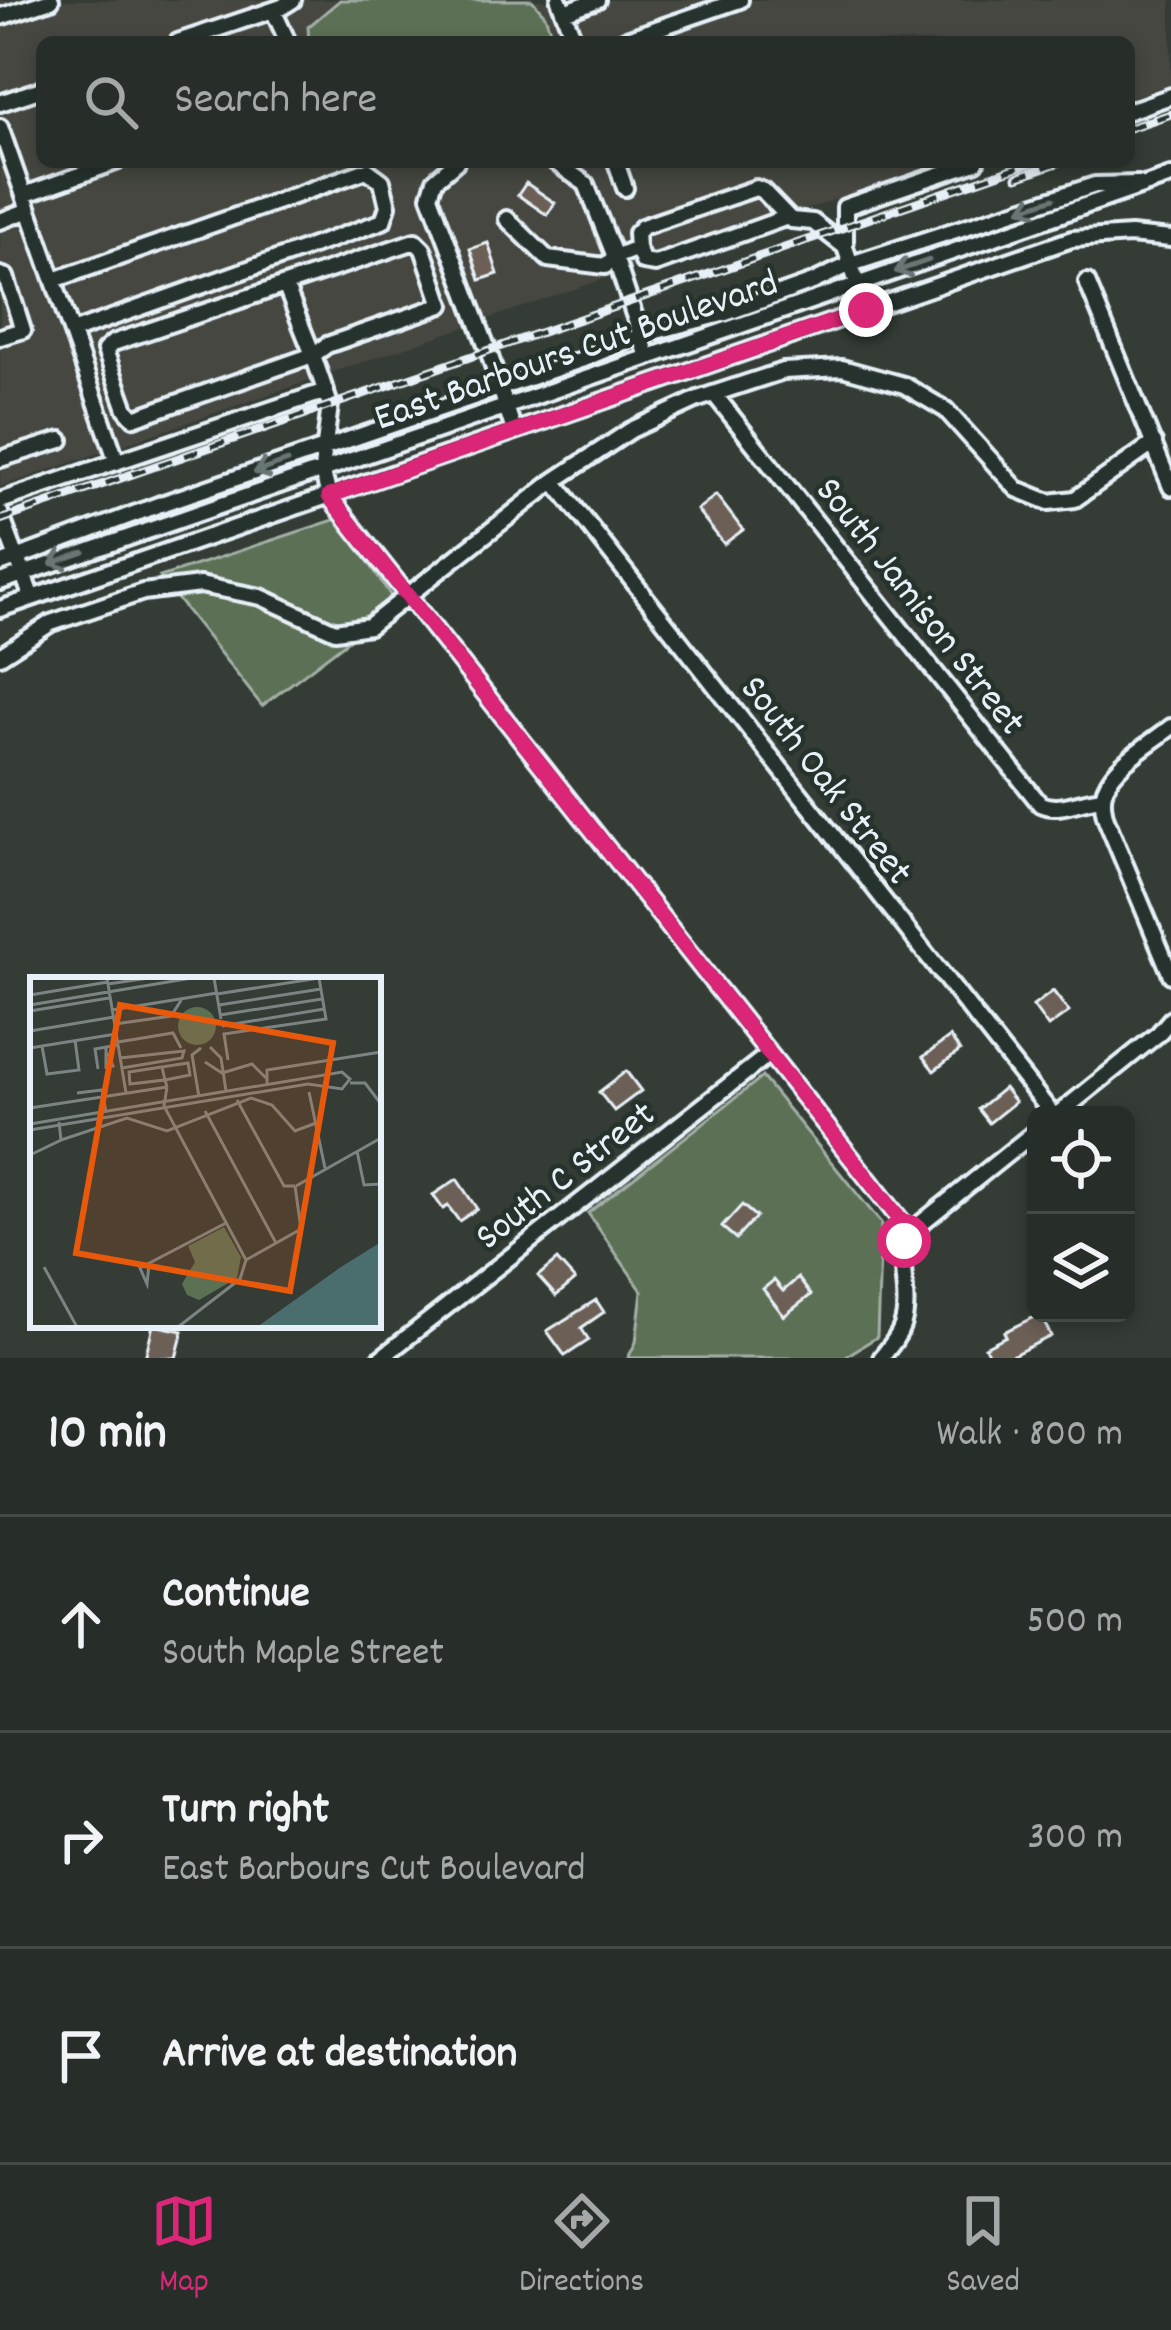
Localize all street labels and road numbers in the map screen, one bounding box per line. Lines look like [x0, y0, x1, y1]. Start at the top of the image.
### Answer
street label: East Barbours Cut Boulevard [368, 258, 786, 448]
street label: South Jamison Street [799, 467, 1036, 749]
street label: South Oak Street [724, 665, 923, 899]
street label: South C Street [465, 1090, 669, 1266]

